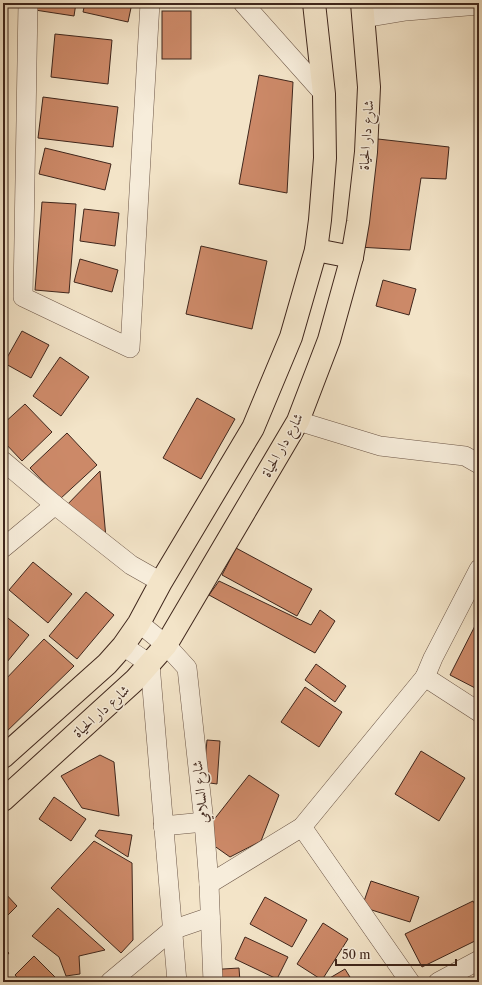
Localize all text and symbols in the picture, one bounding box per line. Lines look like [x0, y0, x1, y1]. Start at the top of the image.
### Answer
street label: شارع دار الحياة [355, 99, 380, 171]
street label: شارع دار الحياة [257, 410, 310, 482]
street label: شارع دار الحياة [69, 681, 135, 743]
street label: شارع السلامي [188, 759, 215, 824]
scale bar [336, 941, 456, 967]
text: 50 m [342, 947, 371, 962]

